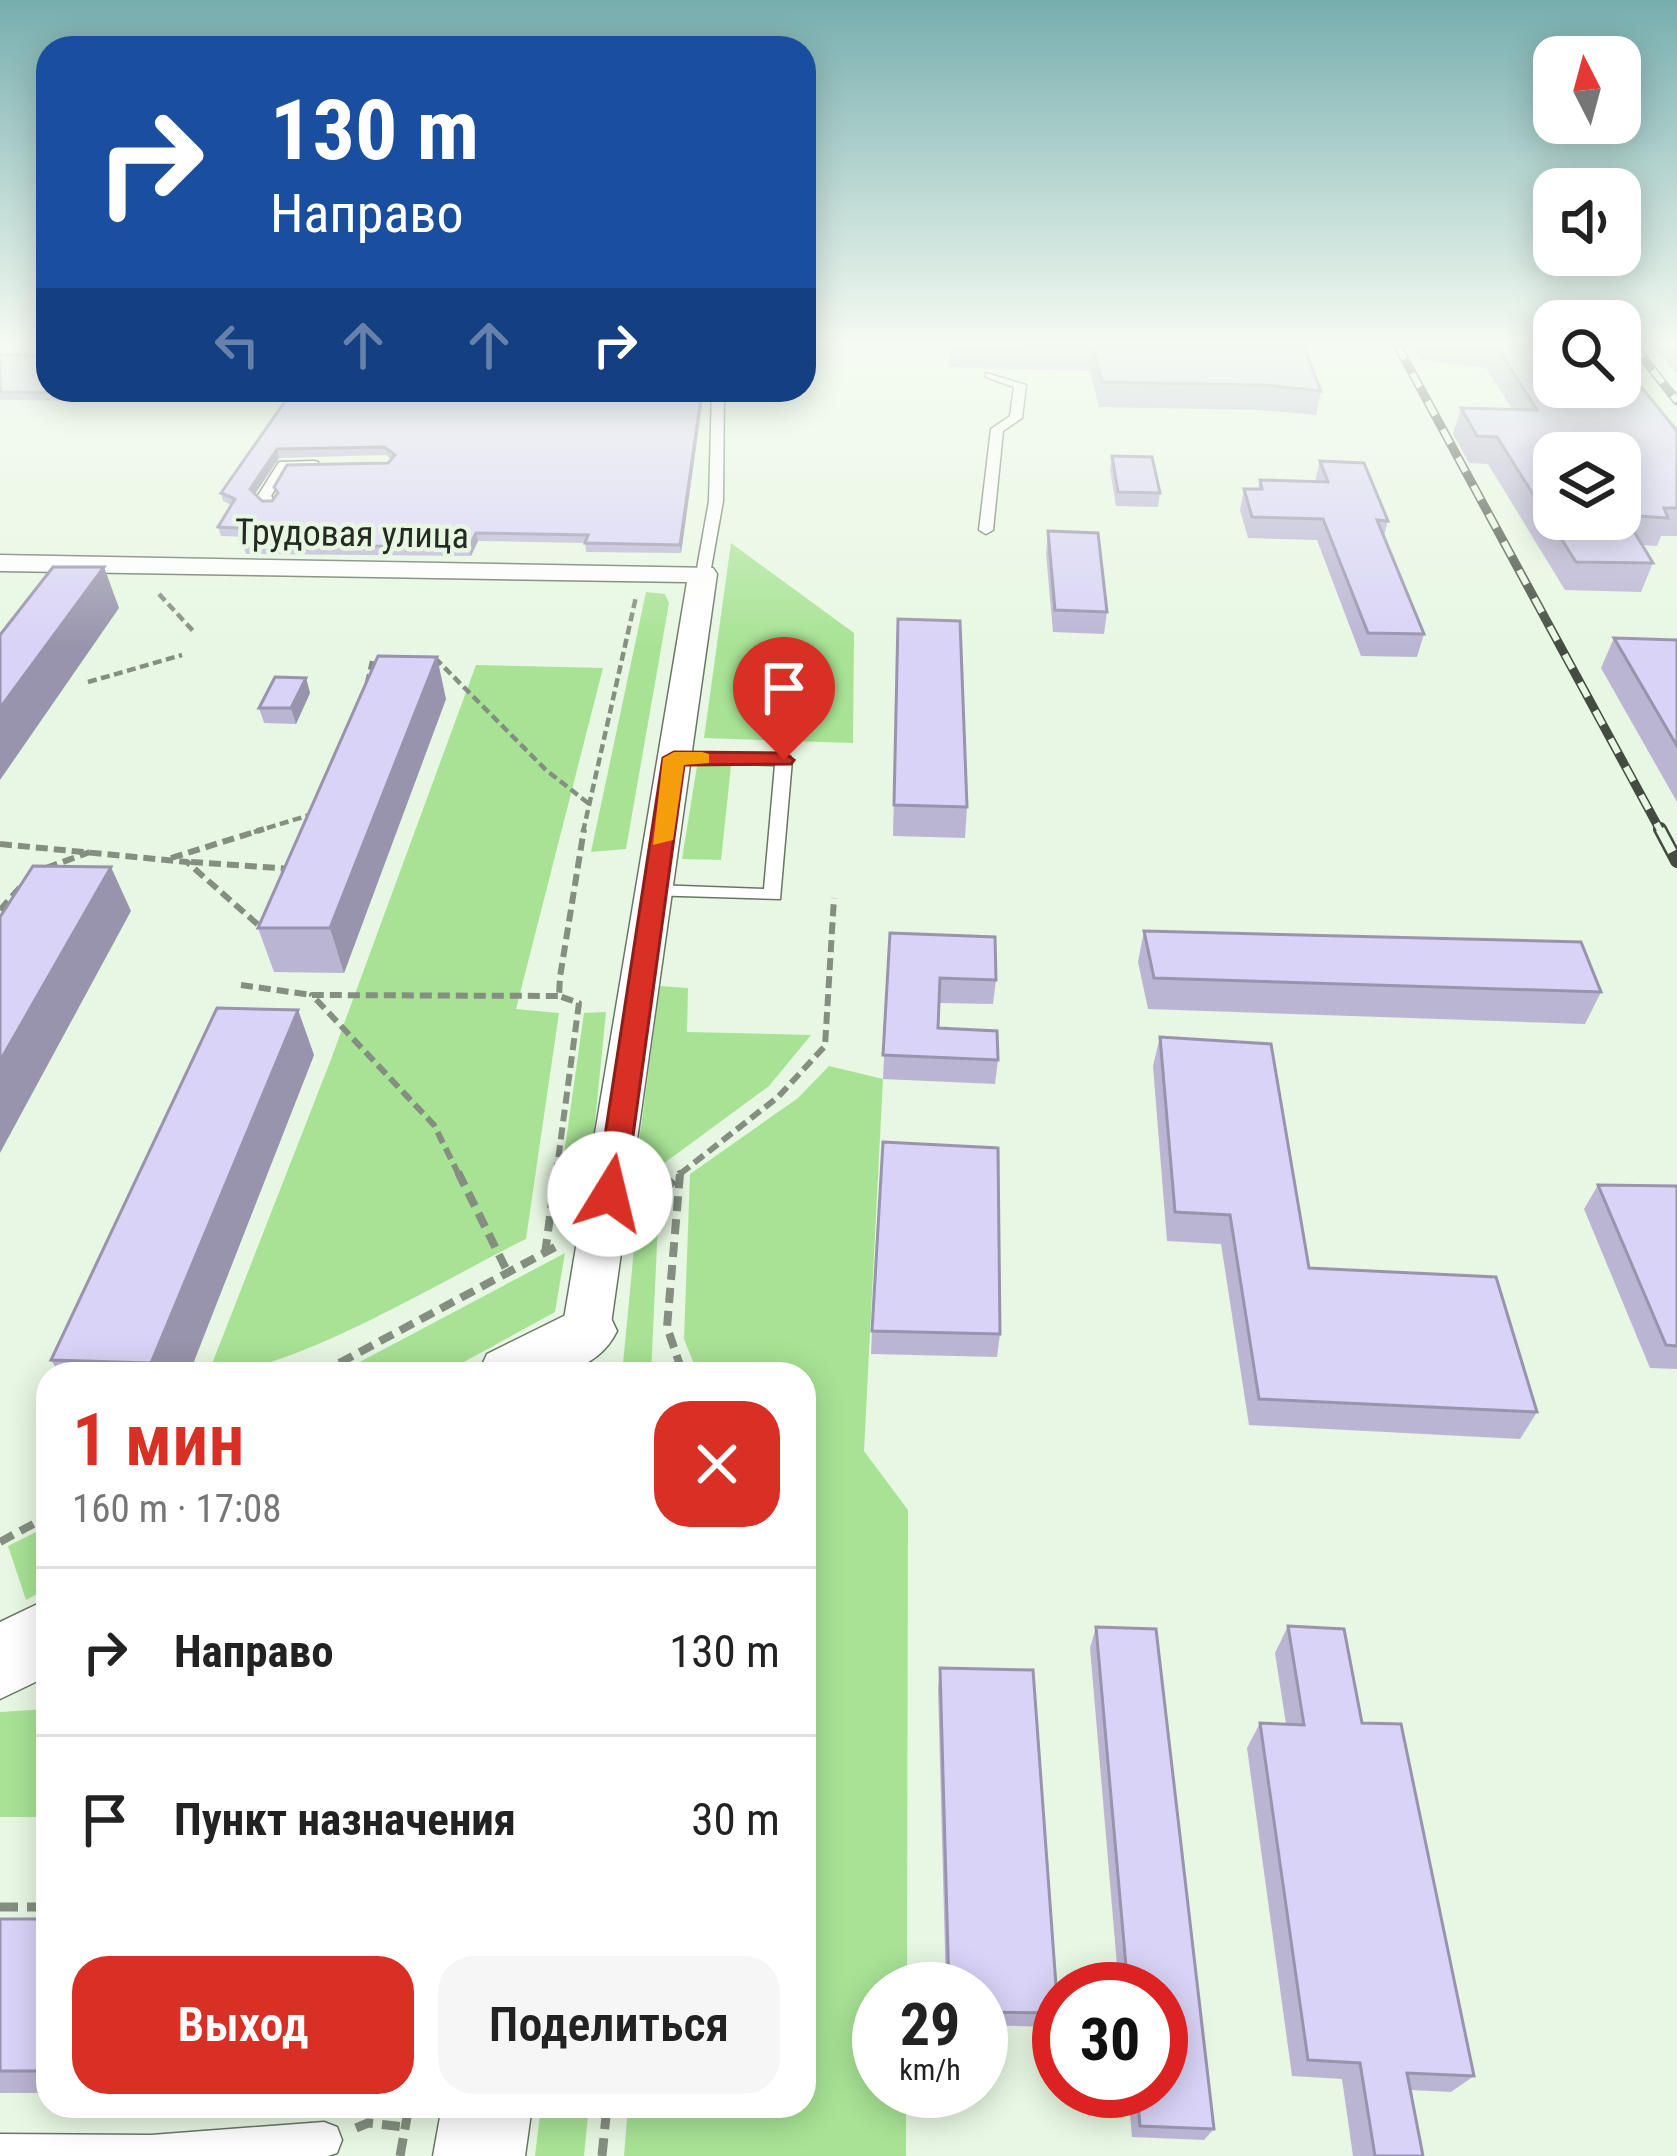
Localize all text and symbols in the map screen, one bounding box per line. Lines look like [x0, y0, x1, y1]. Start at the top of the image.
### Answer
north arrow [1533, 36, 1641, 144]
map controls [1533, 36, 1641, 540]
text: 130 m [270, 81, 479, 180]
icon: right [72, 84, 228, 240]
button: sound [1533, 168, 1641, 276]
text: Направо [270, 182, 464, 245]
button: search [1533, 300, 1641, 408]
icon: left [204, 312, 270, 378]
icon: ahead [330, 312, 396, 378]
icon: ahead [456, 312, 522, 378]
icon: right [582, 312, 648, 378]
button: layers [1533, 432, 1641, 540]
street label: Трудовая улица [235, 511, 469, 557]
pin [733, 637, 835, 760]
icon: arrive [751, 655, 817, 721]
position arrow [547, 1131, 673, 1257]
text: 1 мин [72, 1398, 245, 1483]
button: close [654, 1401, 780, 1527]
text: 160 m · 17:08 [72, 1486, 282, 1532]
icon: right [72, 1619, 138, 1685]
text: Направо [174, 1625, 334, 1678]
text: 130 m [669, 1625, 780, 1678]
icon: arrive [72, 1787, 138, 1853]
text: Пункт назначения [174, 1793, 516, 1846]
text: 30 m [691, 1793, 780, 1846]
button: Выход [72, 1956, 414, 2094]
button: Поделиться [438, 1956, 780, 2094]
speed limit sign: 30 [1032, 1962, 1188, 2118]
text: 29 [900, 1989, 960, 2060]
text: km/h [899, 2052, 961, 2087]

